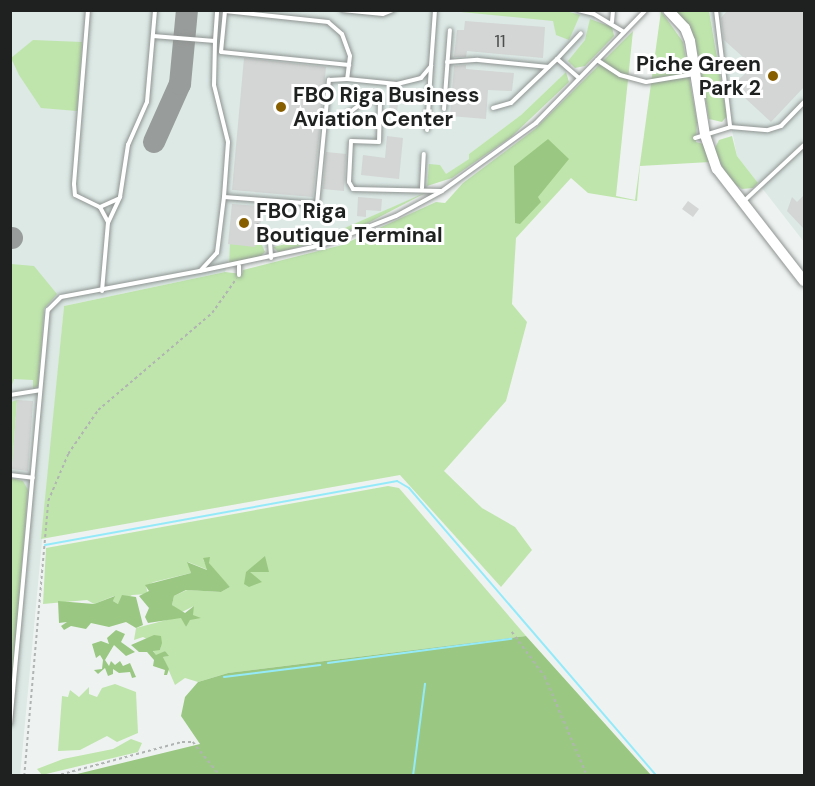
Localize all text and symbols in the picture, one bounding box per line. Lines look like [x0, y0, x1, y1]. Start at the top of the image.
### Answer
house number: 11 [494, 30, 506, 52]
place label: Piche Green Park 2 [636, 51, 761, 101]
marker: Piche Green Park 2 [766, 69, 780, 83]
place label: FBO Riga Business Aviation Center [293, 82, 479, 132]
marker: FBO Riga Business Aviation Center [274, 100, 288, 114]
place label: FBO Riga Boutique Terminal [256, 198, 443, 248]
marker: FBO Riga Boutique Terminal [237, 216, 251, 230]

